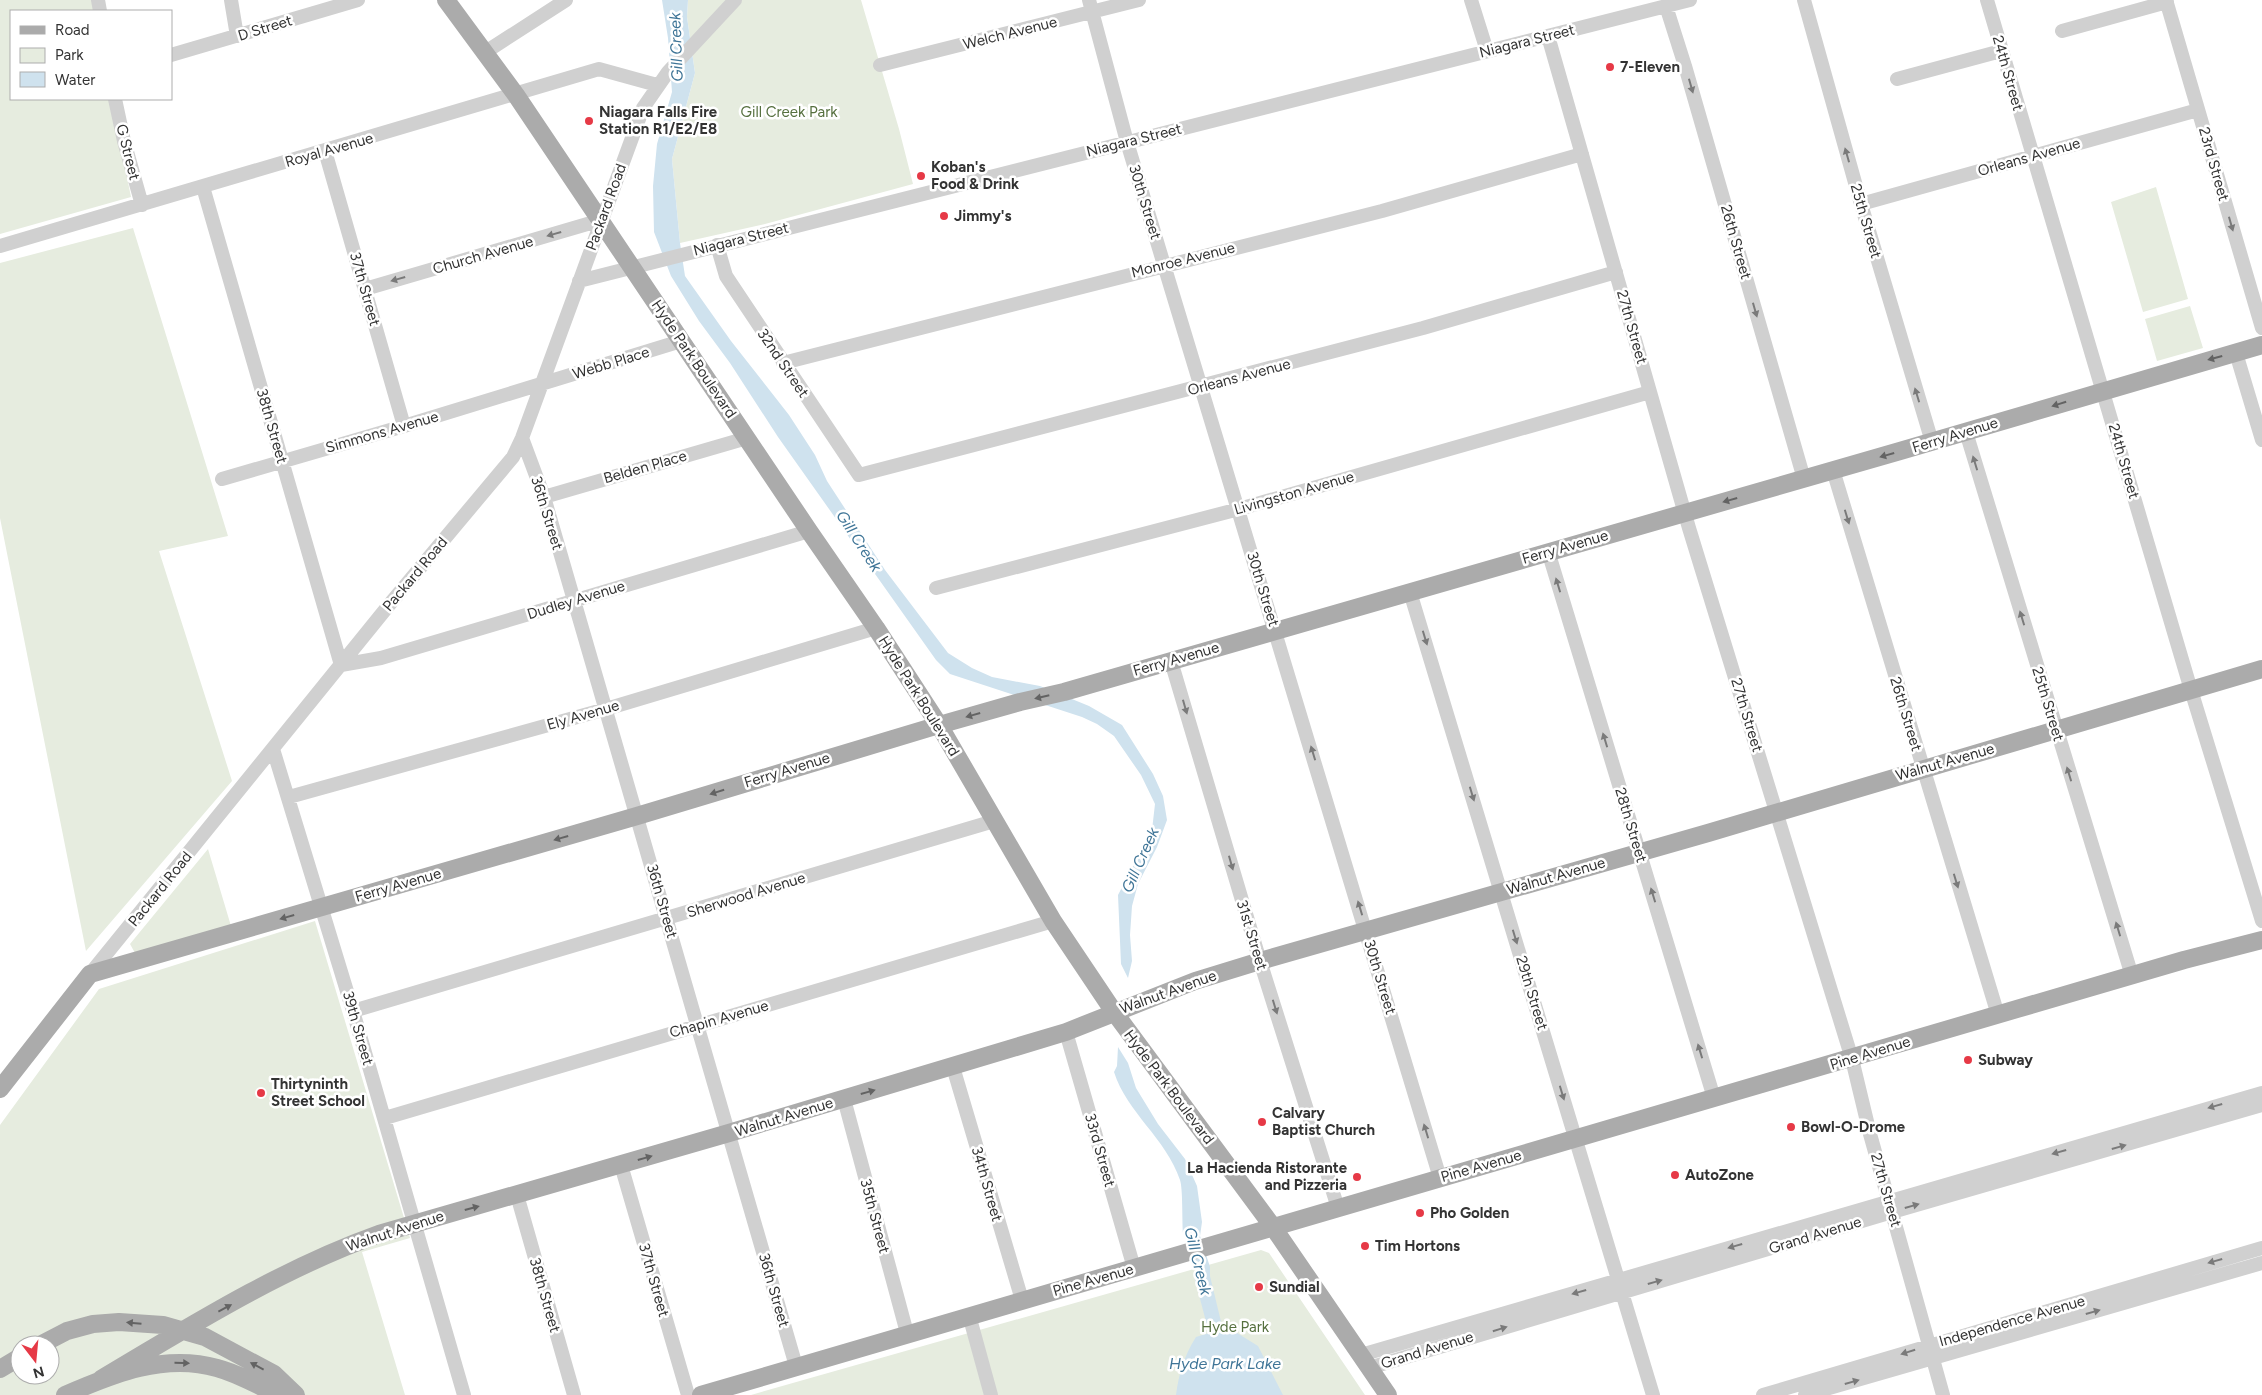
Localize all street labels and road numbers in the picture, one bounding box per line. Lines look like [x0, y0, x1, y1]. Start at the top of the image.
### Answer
street label: D Street [236, 11, 295, 45]
street label: Welch Avenue [961, 13, 1059, 53]
street label: Niagara Street [1477, 20, 1577, 62]
street label: 24th Street [1989, 33, 2027, 113]
street label: Niagara Street [1084, 119, 1184, 161]
street label: G Street [112, 122, 144, 182]
street label: 23rd Street [2195, 125, 2233, 203]
street label: Royal Avenue [283, 129, 375, 171]
street label: Orleans Avenue [1976, 134, 2082, 180]
street label: Packard Road [582, 161, 630, 253]
street label: 30th Street [1125, 162, 1165, 242]
street label: 25th Street [1847, 182, 1885, 261]
street label: 26th Street [1717, 203, 1755, 282]
street label: Niagara Street [691, 218, 791, 260]
street label: Church Avenue [431, 232, 535, 278]
street label: Monroe Avenue [1129, 238, 1237, 282]
street label: 37th Street [346, 250, 384, 328]
street label: 27th Street [1613, 288, 1651, 366]
street label: Hyde Park Boulevard [648, 297, 740, 421]
street label: 32nd Street [753, 325, 813, 401]
street label: Webb Place [570, 343, 652, 383]
street label: Orleans Avenue [1186, 355, 1292, 399]
street label: 38th Street [253, 386, 291, 466]
street label: Simmons Avenue [323, 407, 441, 457]
street label: Ferry Avenue [1910, 413, 2000, 457]
street label: 24th Street [2105, 421, 2143, 501]
street label: Belden Place [601, 447, 689, 487]
street label: Livingston Avenue [1232, 467, 1356, 519]
street label: 36th Street [527, 474, 567, 552]
street label: Ferry Avenue [1520, 526, 1610, 568]
street label: Packard Road [379, 533, 451, 615]
street label: 30th Street [1243, 549, 1283, 629]
street label: Dudley Avenue [525, 577, 627, 623]
street label: Hyde Park Boulevard [875, 632, 963, 760]
street label: Ferry Avenue [1131, 638, 1221, 680]
street label: 25th Street [2028, 665, 2068, 744]
street label: 26th Street [1886, 675, 1926, 754]
street label: 27th Street [1727, 676, 1767, 754]
street label: Ely Avenue [545, 696, 621, 734]
street label: Walnut Avenue [1894, 739, 1996, 785]
street label: Ferry Avenue [742, 748, 832, 792]
street label: 28th Street [1611, 785, 1651, 865]
street label: Packard Road [124, 848, 196, 930]
street label: Walnut Avenue [1505, 853, 1607, 899]
street label: 36th Street [643, 862, 681, 941]
street label: Ferry Avenue [353, 864, 443, 906]
street label: Sherwood Avenue [685, 868, 807, 922]
street label: 31st Street [1233, 898, 1271, 973]
street label: 30th Street [1360, 937, 1400, 1017]
street label: 29th Street [1512, 954, 1552, 1033]
street label: Walnut Avenue [1117, 966, 1219, 1018]
street label: 39th Street [339, 989, 377, 1068]
street label: Chapin Avenue [668, 996, 770, 1042]
street label: Hyde Park Boulevard [1120, 1026, 1218, 1148]
street label: Pine Avenue [1828, 1032, 1912, 1074]
street label: Walnut Avenue [733, 1094, 835, 1140]
street label: 33rd Street [1081, 1111, 1119, 1189]
street label: 34th Street [968, 1144, 1006, 1224]
street label: Pine Avenue [1439, 1146, 1523, 1186]
street label: 27th Street [1867, 1151, 1905, 1229]
street label: 35th Street [856, 1177, 894, 1256]
street label: Walnut Avenue [344, 1207, 446, 1255]
street label: Grand Avenue [1767, 1212, 1863, 1258]
street label: 37th Street [635, 1241, 673, 1319]
street label: 36th Street [755, 1251, 793, 1330]
street label: 38th Street [526, 1255, 564, 1335]
street label: Pine Avenue [1051, 1260, 1135, 1300]
street label: Independence Avenue [1937, 1292, 2087, 1350]
street label: Grand Avenue [1379, 1327, 1475, 1373]

